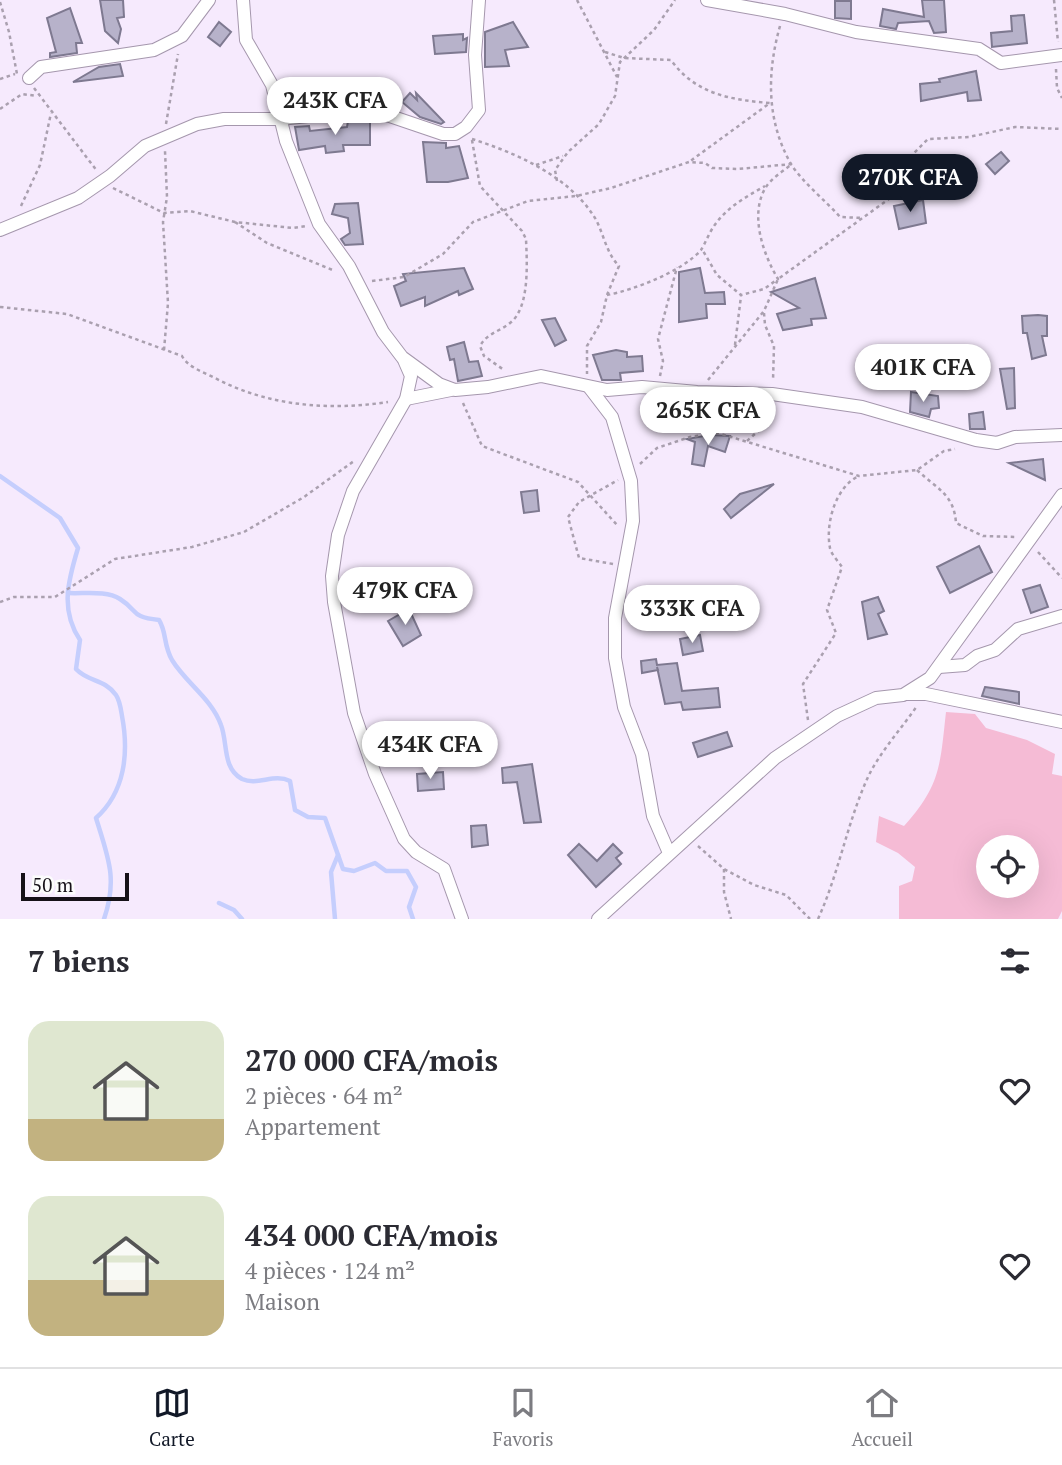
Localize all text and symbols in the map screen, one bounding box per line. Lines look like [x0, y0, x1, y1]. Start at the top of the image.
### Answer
pin: 243K CFA [263, 78, 407, 137]
text: 243K CFA [283, 84, 387, 115]
pin: 270K CFA [838, 154, 982, 214]
text: 270K CFA [858, 161, 962, 192]
pin: 401K CFA [851, 344, 995, 404]
text: 401K CFA [871, 351, 975, 382]
pin: 265K CFA [636, 388, 780, 447]
text: 265K CFA [656, 394, 760, 425]
pin: 479K CFA [333, 568, 477, 627]
text: 479K CFA [353, 574, 457, 605]
pin: 333K CFA [620, 586, 764, 645]
text: 333K CFA [640, 592, 744, 623]
pin: 434K CFA [358, 722, 502, 781]
text: 434K CFA [378, 728, 482, 759]
map controls [976, 835, 1039, 898]
button: locate [976, 835, 1039, 898]
scale bar [21, 870, 130, 902]
text: 50 m [32, 872, 73, 897]
text: 7 biens [28, 941, 130, 981]
icon: filters [996, 942, 1034, 980]
text: 270 000 CFA/mois [245, 1040, 498, 1080]
icon: home [84, 1049, 168, 1133]
icon: heart [996, 1072, 1034, 1110]
text: 2 pièces · 64 m² [245, 1080, 403, 1111]
text: Appartement [245, 1111, 381, 1142]
text: 434 000 CFA/mois [245, 1215, 498, 1255]
icon: home [84, 1224, 168, 1308]
icon: heart [996, 1247, 1034, 1285]
text: 4 pièces · 124 m² [245, 1255, 415, 1286]
text: Maison [245, 1286, 320, 1317]
tab: Carte [149, 1384, 195, 1451]
tab: Favoris [493, 1384, 554, 1451]
tab: Accueil [851, 1384, 913, 1451]

